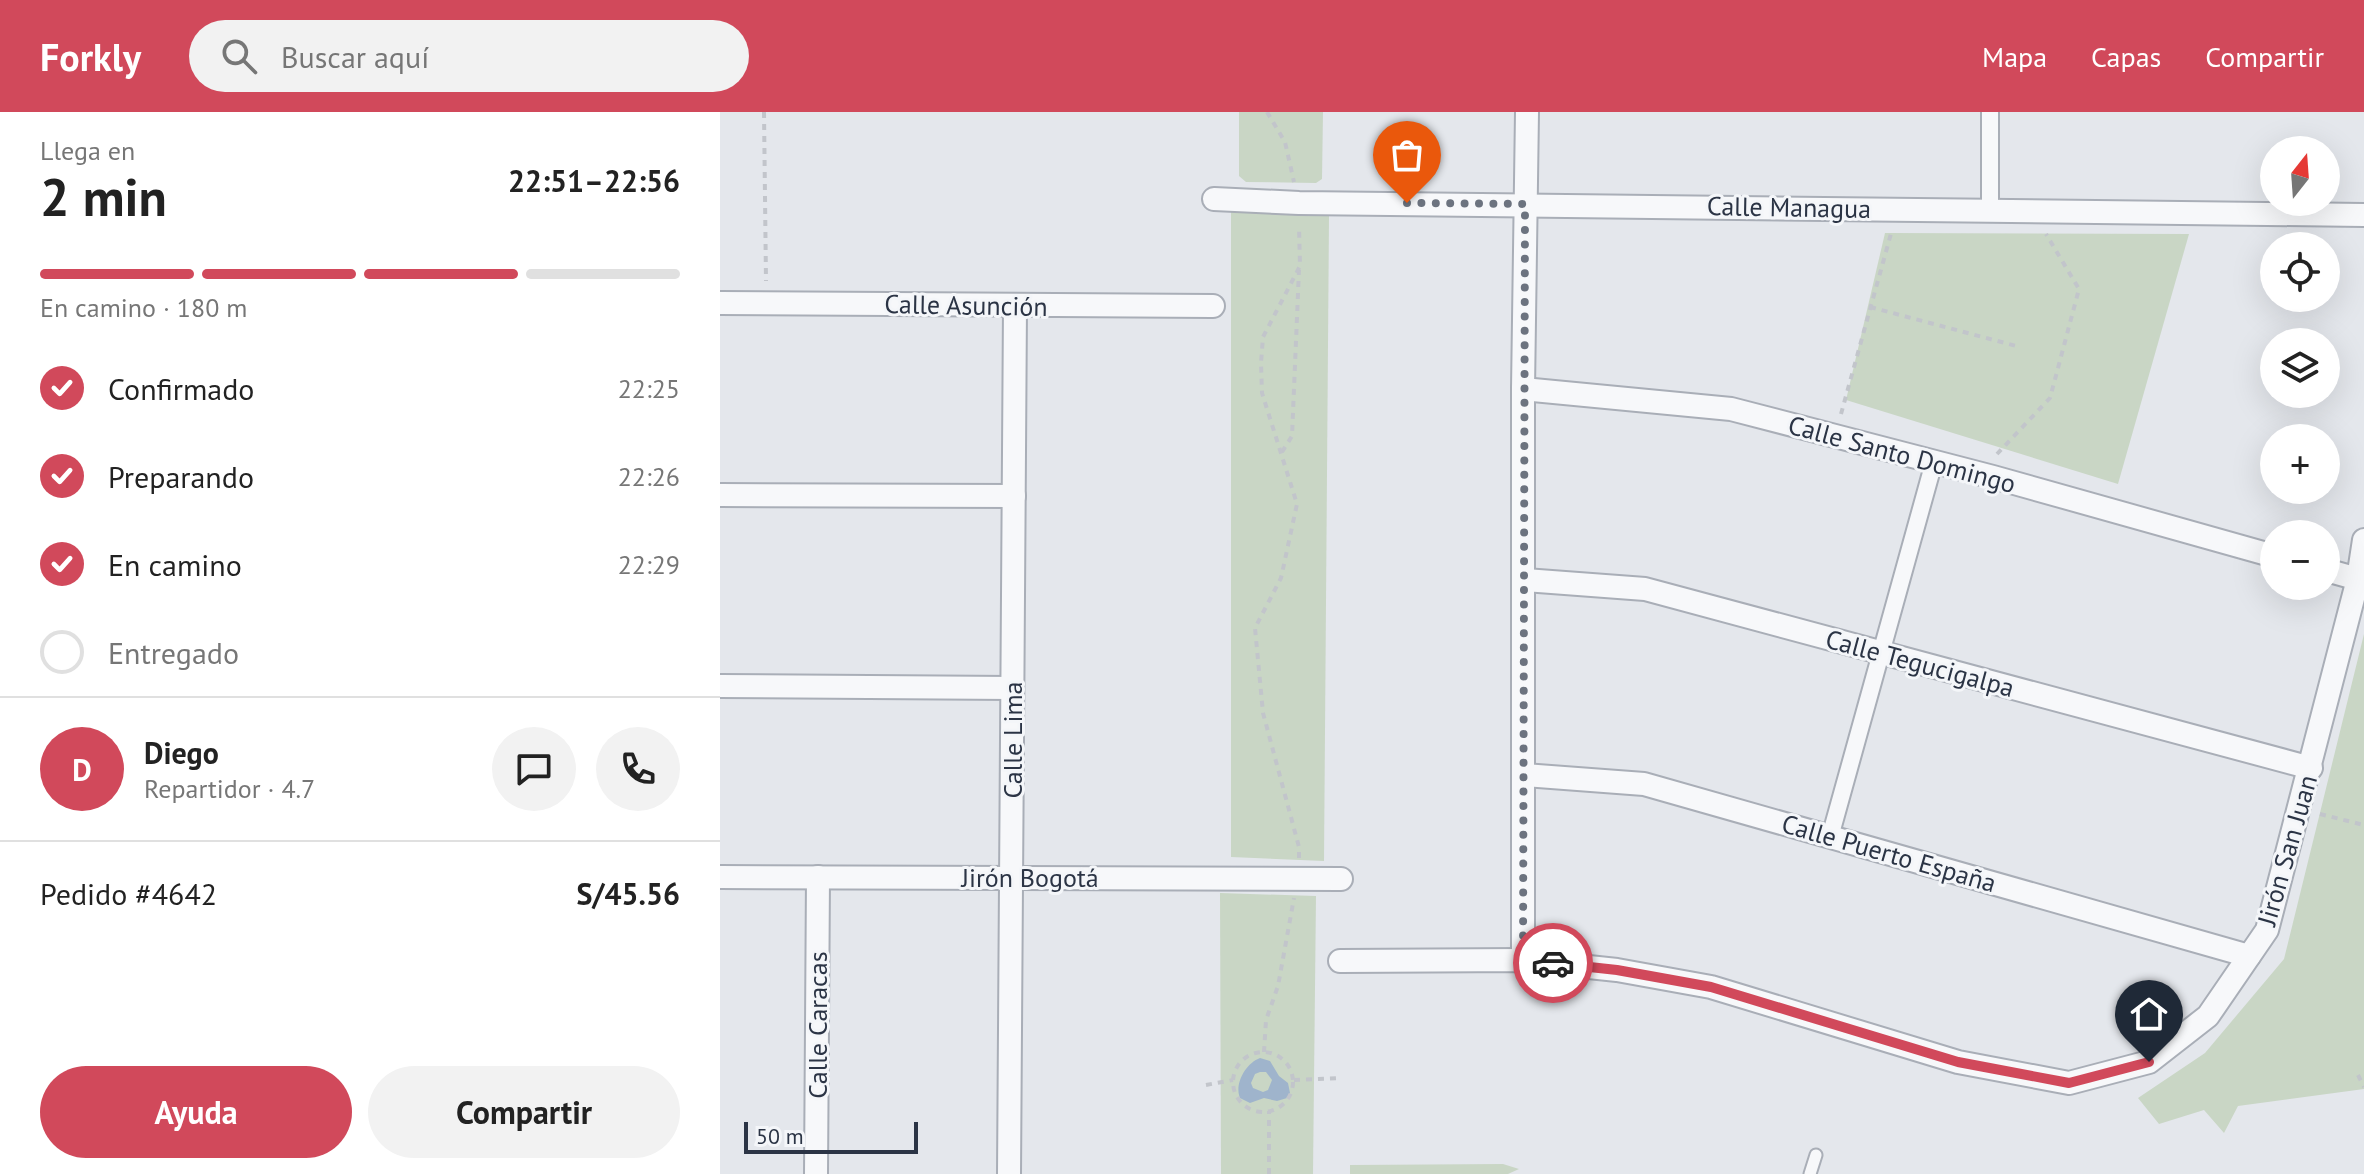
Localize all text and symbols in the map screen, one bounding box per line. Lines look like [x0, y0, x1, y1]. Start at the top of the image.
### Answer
search box [189, 20, 749, 92]
text: Forkly [40, 32, 141, 81]
icon: search [217, 34, 261, 78]
text: Buscar aquí [281, 37, 429, 76]
text: Mapa [1982, 38, 2047, 75]
text: Capas [2091, 38, 2161, 75]
text: Compartir [2205, 38, 2324, 75]
pin [1373, 121, 1441, 203]
icon: bag [1385, 133, 1429, 177]
text: Llega en [40, 134, 135, 167]
north arrow [2260, 136, 2340, 216]
map controls [2260, 136, 2340, 600]
text: 22:51–22:56 [508, 161, 680, 200]
text: 2 min [40, 163, 167, 230]
street label: Calle Managua [1707, 189, 1871, 225]
button: locate [2260, 232, 2340, 312]
street label: Calle Asunción [884, 287, 1048, 323]
text: En camino · 180 m [40, 291, 247, 324]
button: layers [2260, 328, 2340, 408]
icon: check [40, 366, 84, 410]
text: Confirmado [108, 369, 254, 408]
text: 22:25 [618, 372, 680, 405]
street label: Calle Santo Domingo [1785, 408, 2019, 500]
button: + [2260, 424, 2340, 504]
icon: check [40, 454, 84, 498]
text: Preparando [108, 457, 254, 496]
text: 22:26 [618, 460, 680, 493]
button: − [2260, 520, 2340, 600]
icon: check [40, 542, 84, 586]
text: En camino [108, 545, 242, 584]
text: 22:29 [618, 548, 680, 581]
street label: Calle Tegucigalpa [1822, 622, 2018, 704]
text: Entregado [108, 633, 239, 672]
street label: Calle Lima [996, 681, 1029, 799]
button: chat [492, 727, 576, 811]
button: phone [596, 727, 680, 811]
text: Diego [144, 733, 219, 772]
text: D [72, 750, 92, 789]
street label: Jirón San Juan [2249, 771, 2324, 930]
text: Repartidor · 4.7 [144, 772, 315, 805]
street label: Calle Puerto España [1778, 807, 2000, 899]
street label: Jirón Bogotá [960, 861, 1099, 894]
text: Pedido #4642 [40, 874, 217, 913]
text: S/45.56 [576, 874, 680, 913]
courier [1513, 923, 1593, 1003]
icon: car [1531, 941, 1575, 985]
street label: Calle Caracas [801, 951, 834, 1099]
pin [2115, 980, 2183, 1062]
icon: home [2127, 992, 2171, 1036]
button: Ayuda [40, 1066, 352, 1158]
button: Compartir [368, 1066, 680, 1158]
scale bar [744, 1118, 918, 1154]
text: 50 m [756, 1122, 804, 1150]

